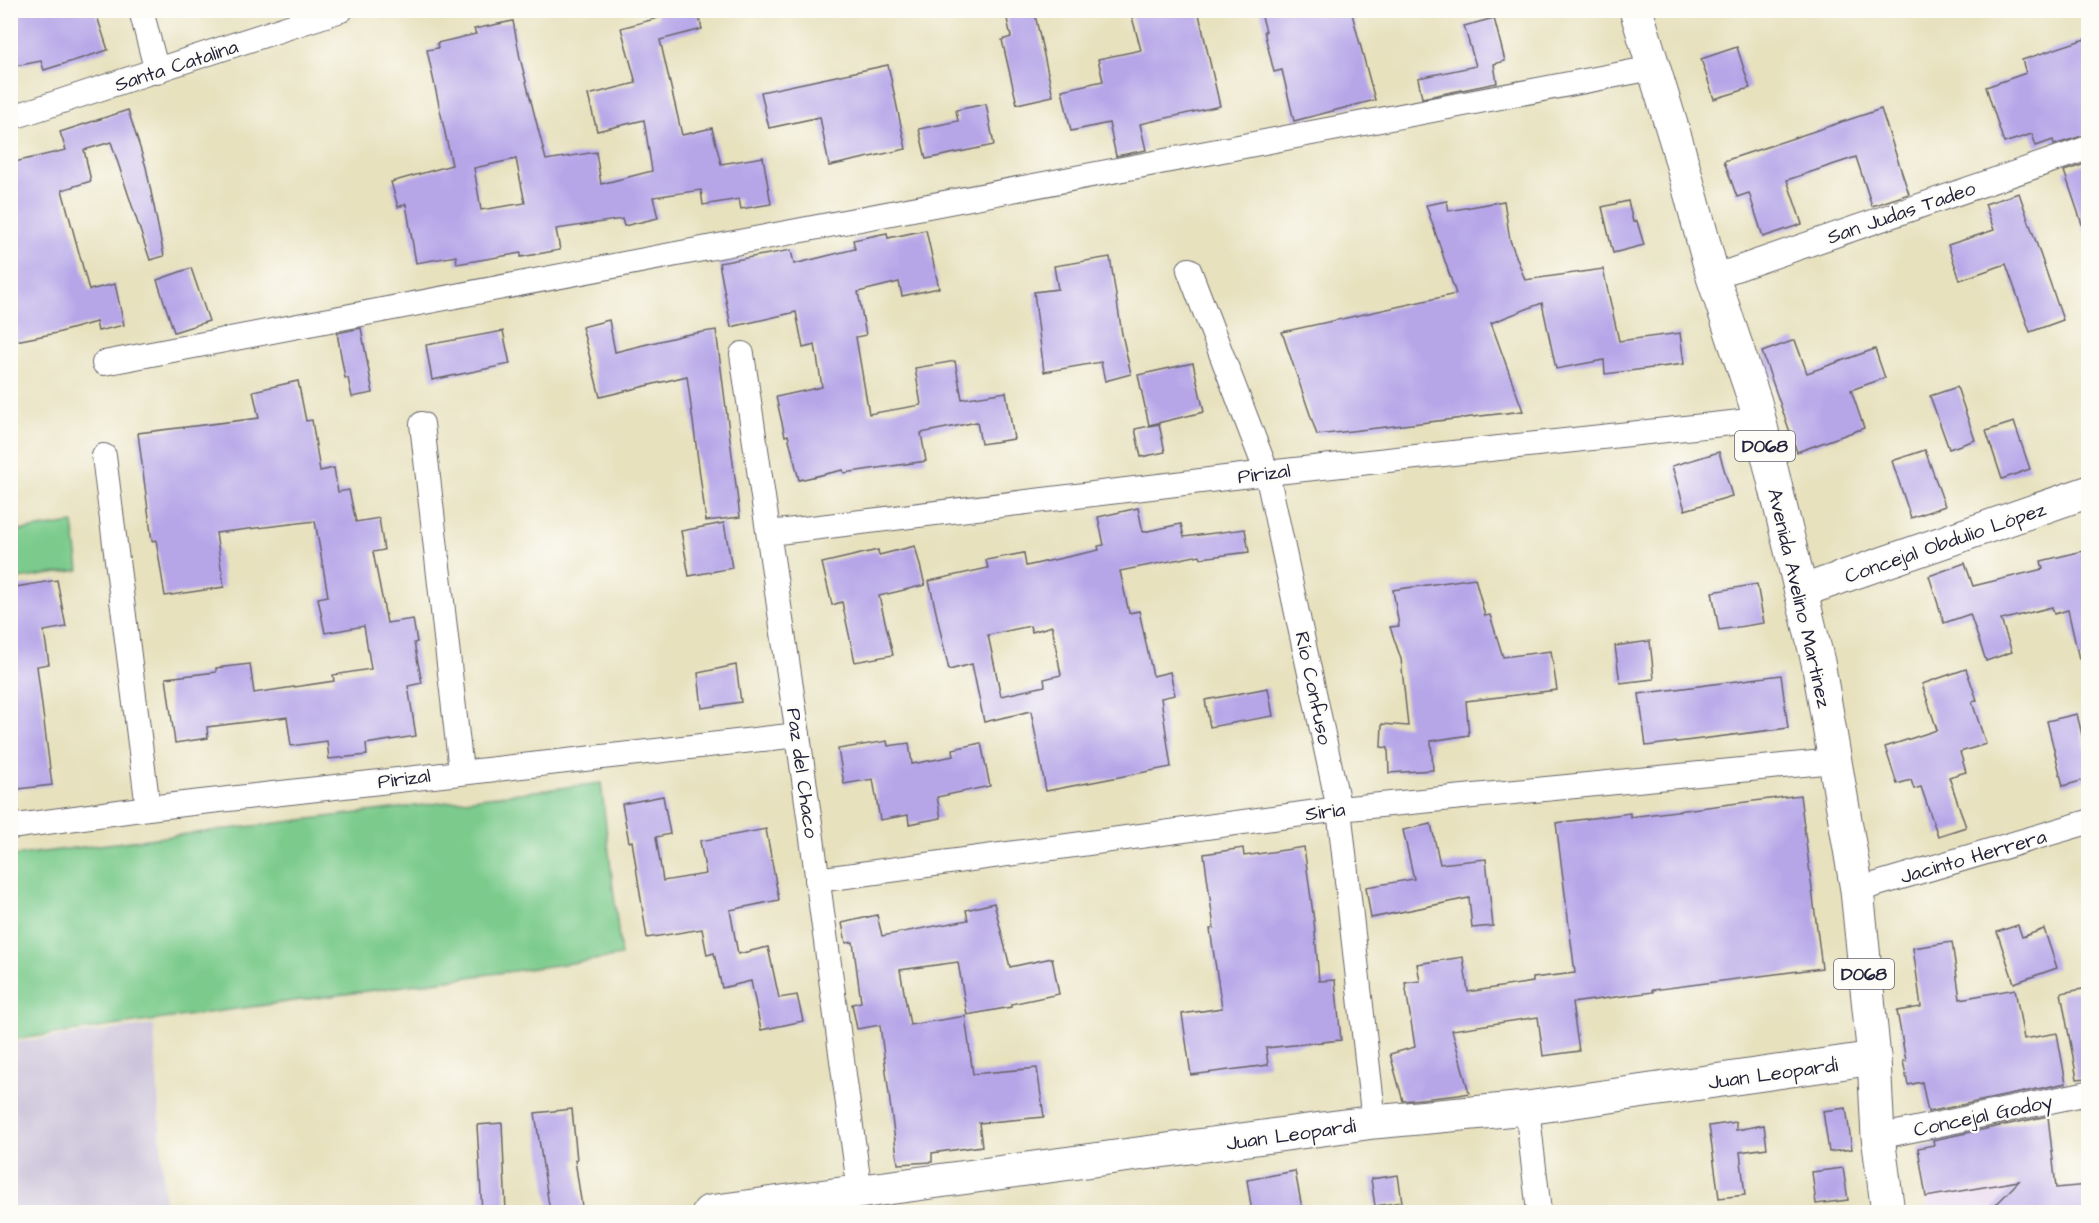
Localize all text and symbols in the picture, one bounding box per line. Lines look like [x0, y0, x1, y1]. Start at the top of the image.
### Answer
street label: Santa Catalina [111, 33, 242, 99]
street label: San Judas Tadeo [1823, 174, 1979, 251]
road number: D068 [1735, 431, 1795, 461]
street label: Pirizal [1236, 457, 1292, 491]
street label: Avenida Avelino Martinez [1760, 486, 1838, 711]
street label: Concejal Obdulio López [1841, 495, 2050, 591]
street label: Río Confuso [1287, 629, 1339, 747]
street label: Paz del Chaco [779, 706, 825, 840]
street label: Pirizal [376, 762, 432, 796]
street label: Siria [1304, 796, 1347, 828]
street label: Jacinto Herrera [1897, 823, 2050, 891]
road number: D068 [1834, 959, 1894, 989]
street label: Juan Leopardi [1707, 1051, 1840, 1097]
street label: Concejal Godoy [1911, 1088, 2055, 1145]
street label: Juan Leopardi [1225, 1112, 1358, 1158]

